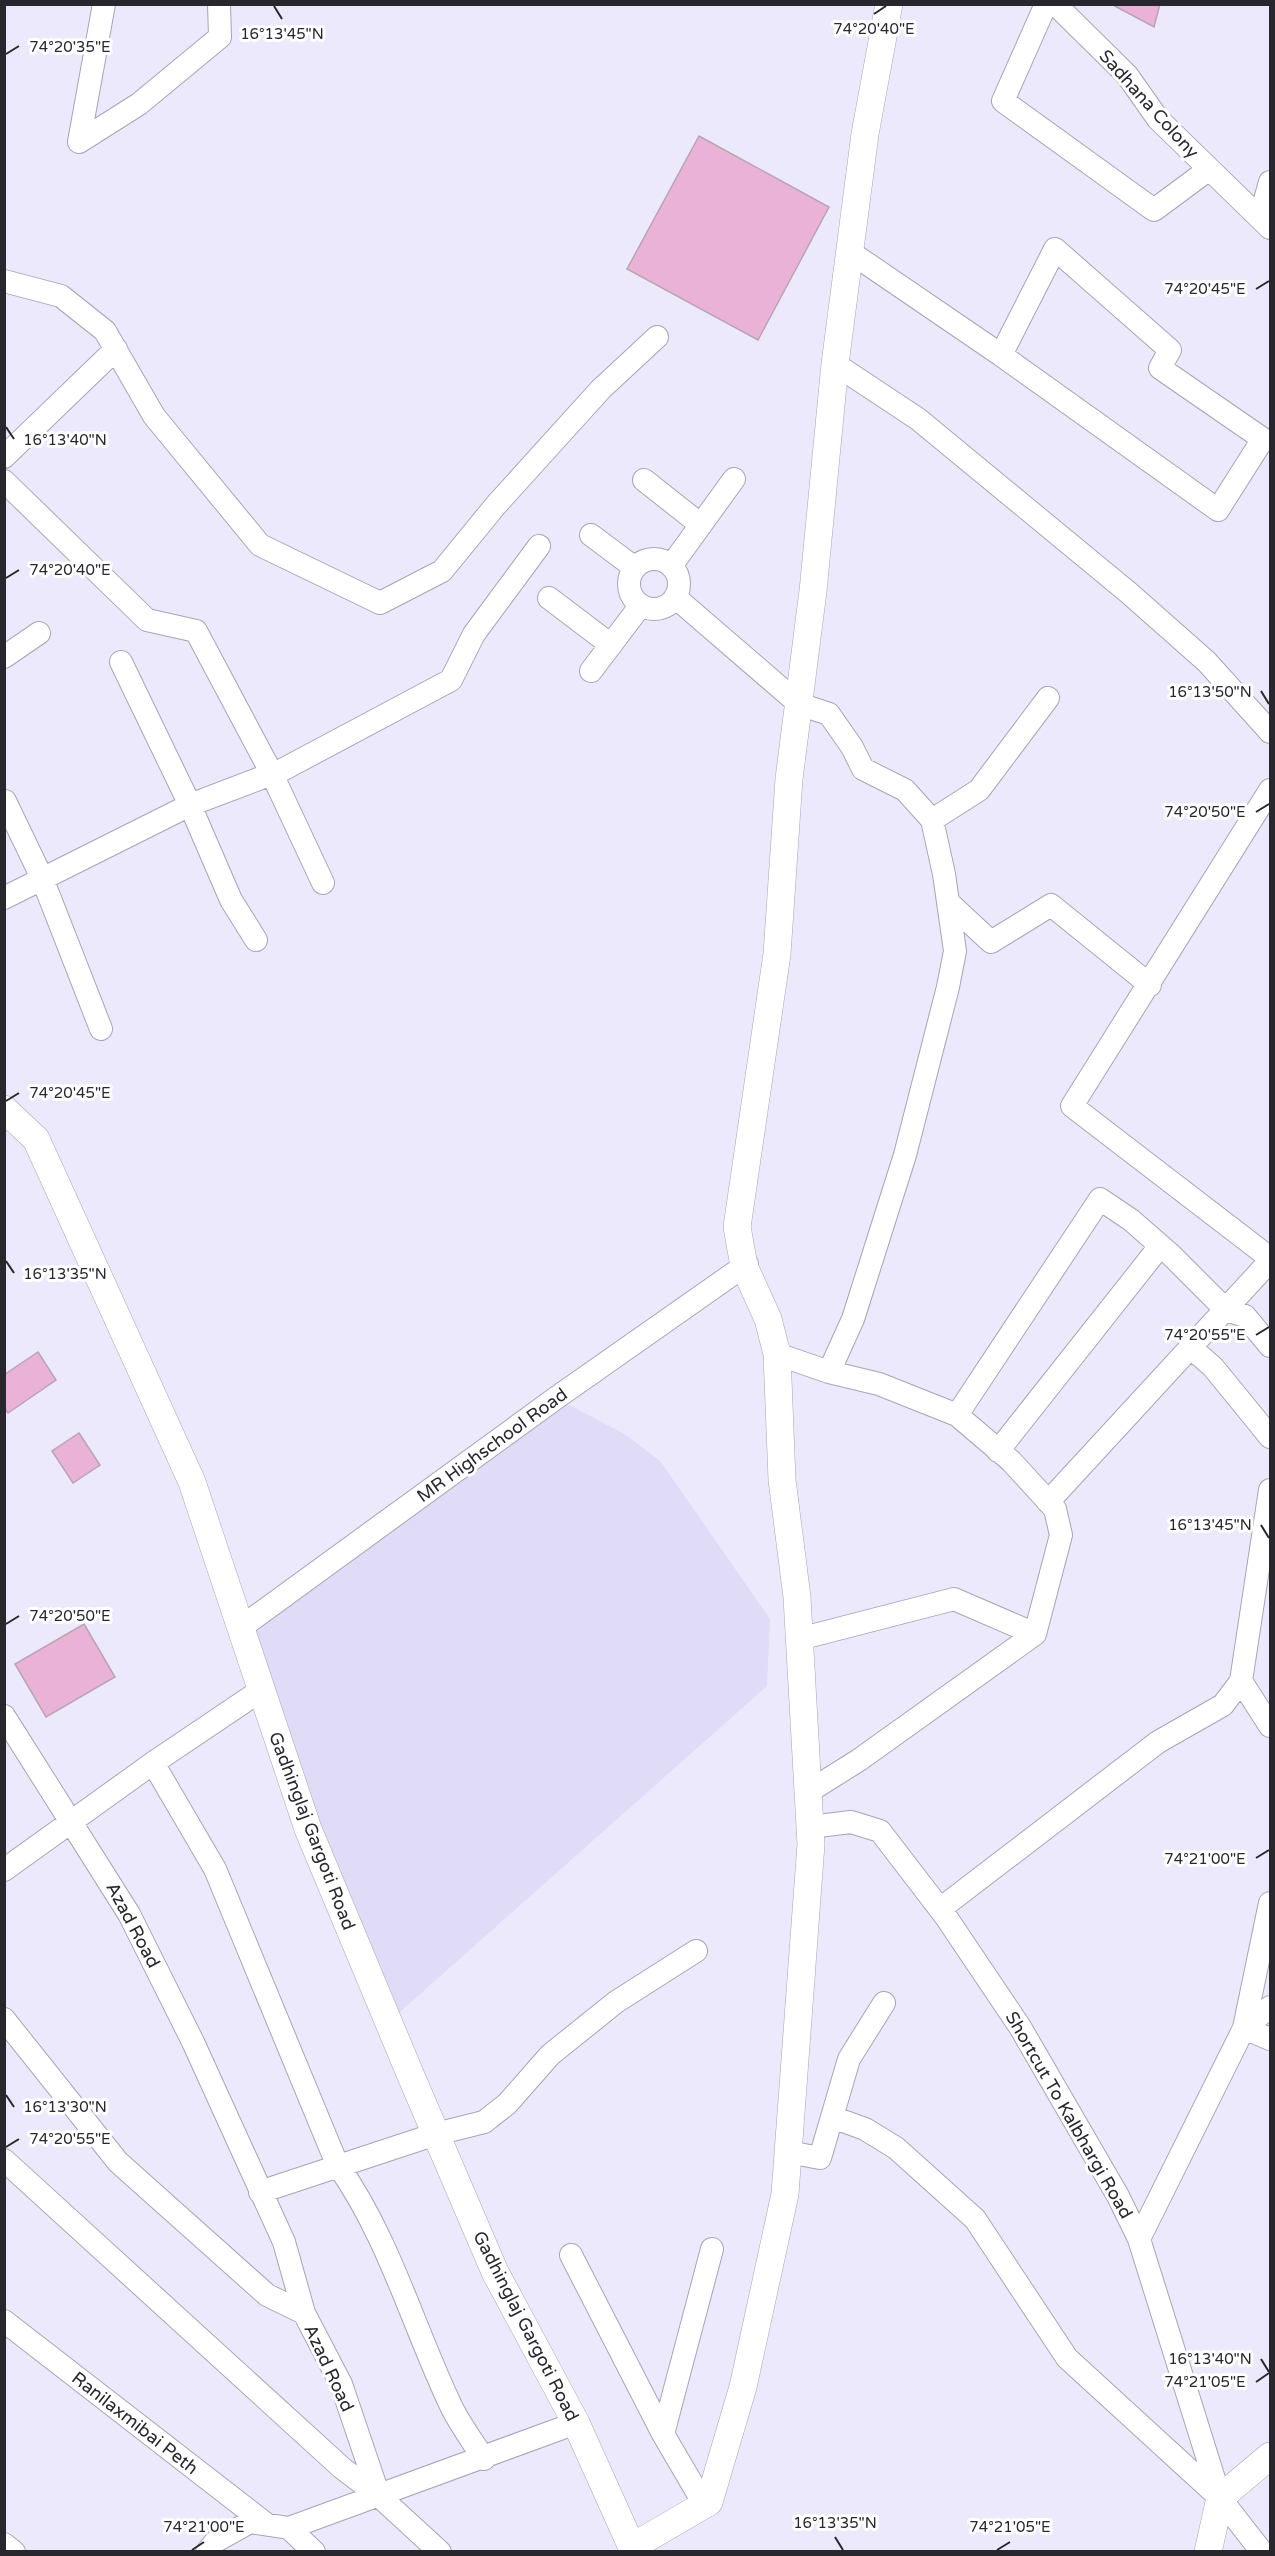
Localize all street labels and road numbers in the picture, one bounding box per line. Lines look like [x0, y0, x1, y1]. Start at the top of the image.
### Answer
street label: Sadhana Colony [1094, 45, 1204, 163]
street label: MR Highschool Road [412, 1383, 572, 1507]
street label: Gadhinglaj Gargoti Road [264, 1729, 360, 1933]
street label: Azad Road [101, 1878, 165, 1972]
street label: Shortcut To Kalbhargi Road [1001, 2008, 1137, 2222]
street label: Gadhinglaj Gargoti Road [468, 2227, 584, 2425]
street label: Azad Road [299, 2321, 359, 2415]
street label: Ranilaxmibai Peth [67, 2367, 203, 2479]

